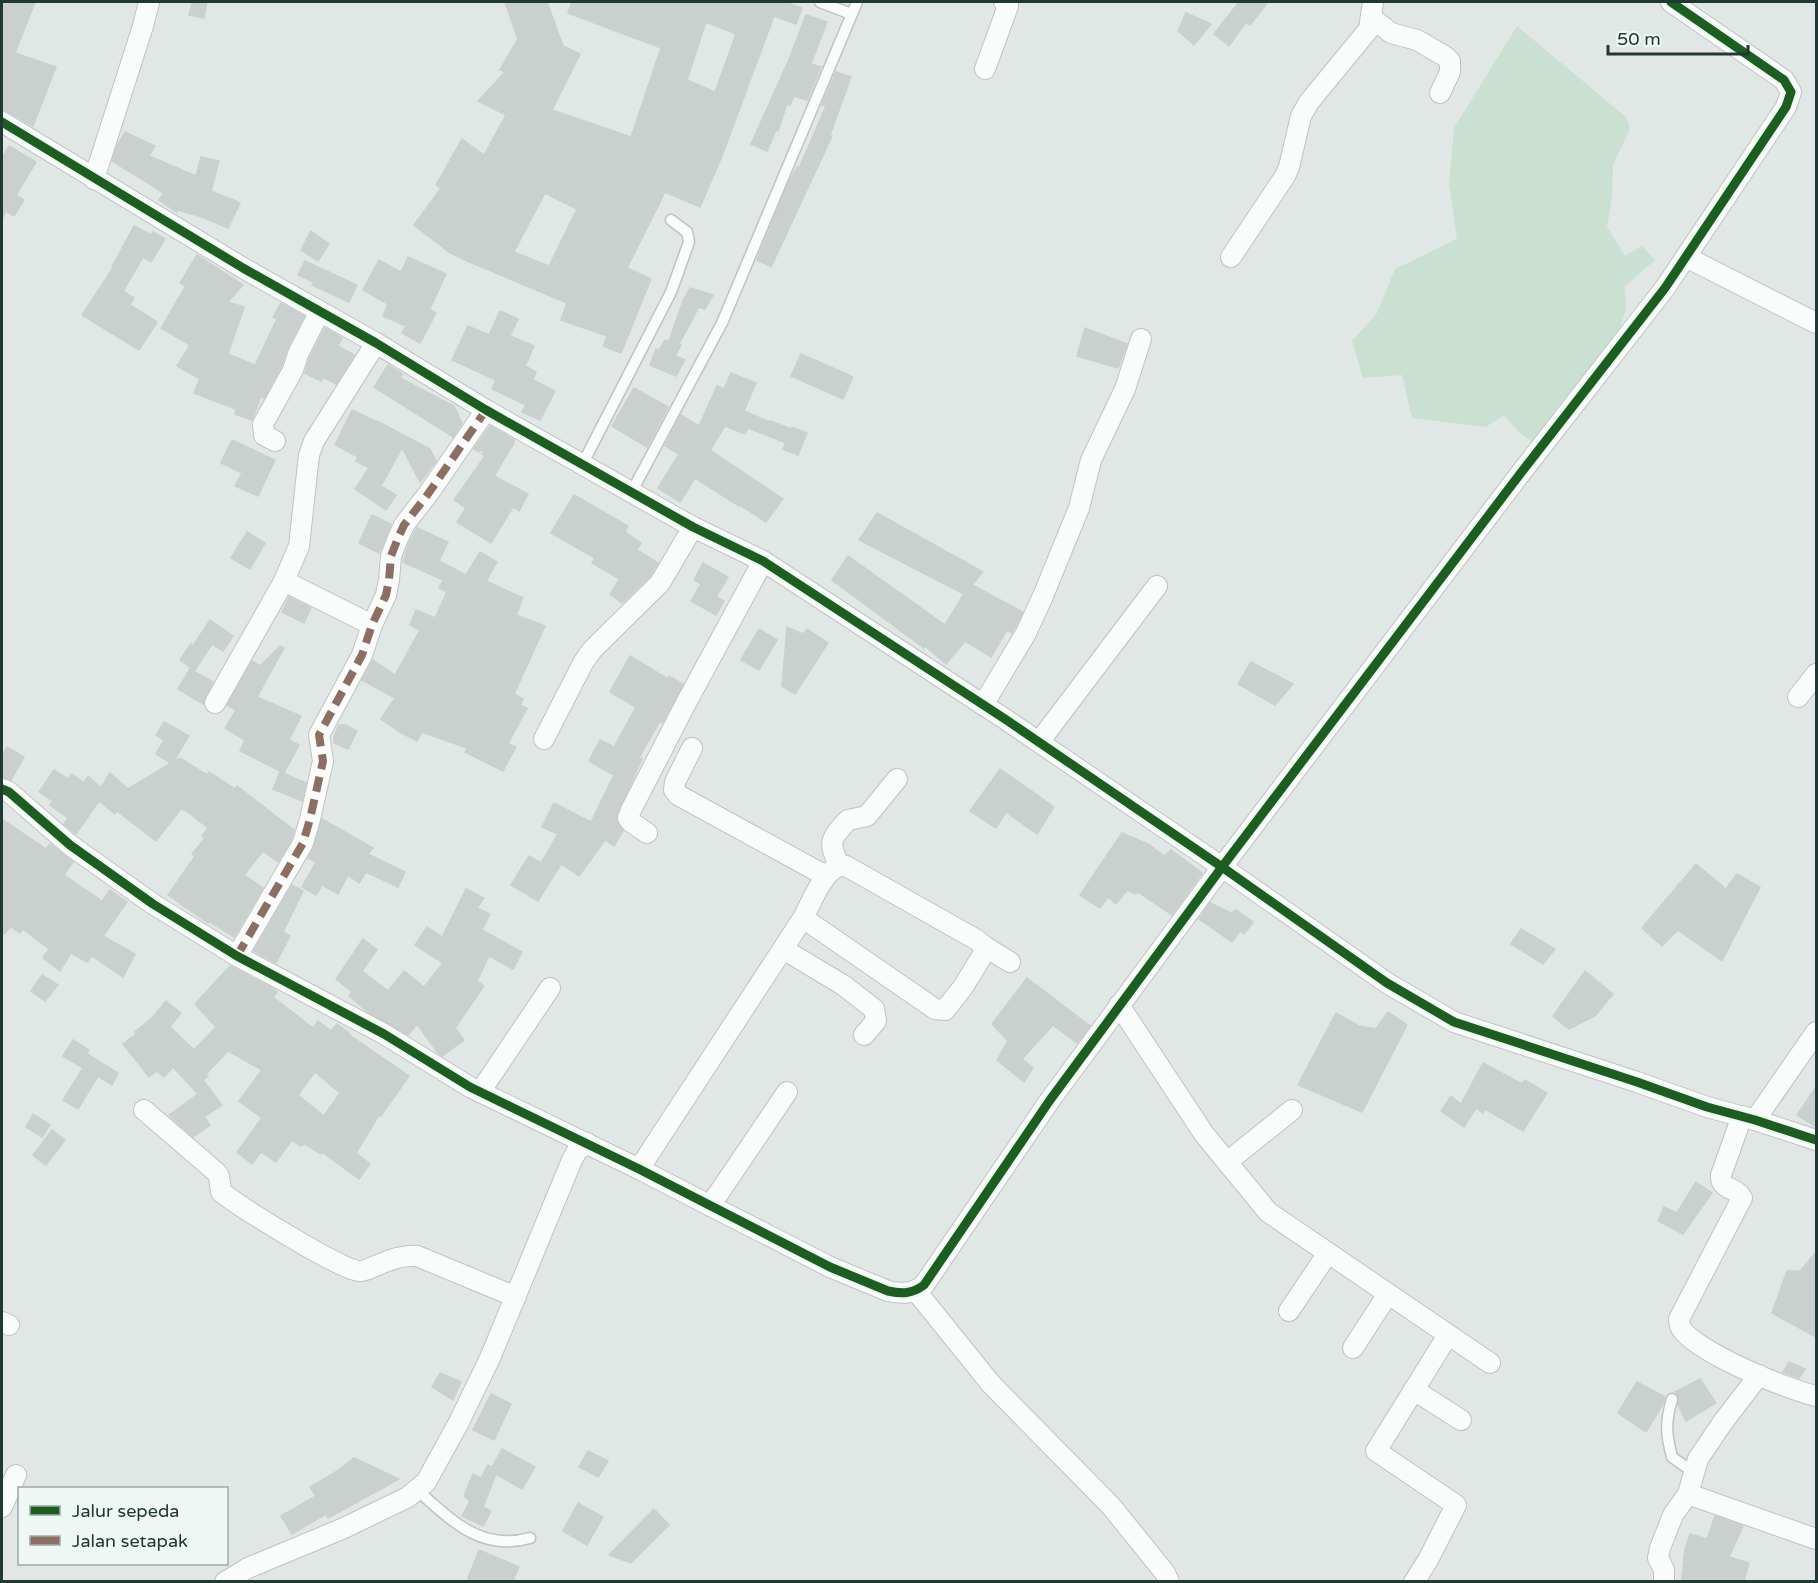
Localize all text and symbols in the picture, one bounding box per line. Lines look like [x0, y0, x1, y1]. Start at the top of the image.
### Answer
scale bar [1608, 18, 1748, 56]
text: 50 m [1617, 28, 1661, 50]
legend [18, 1487, 228, 1565]
text: Jalur sepeda [72, 1500, 179, 1522]
text: Jalan setapak [72, 1530, 188, 1552]

